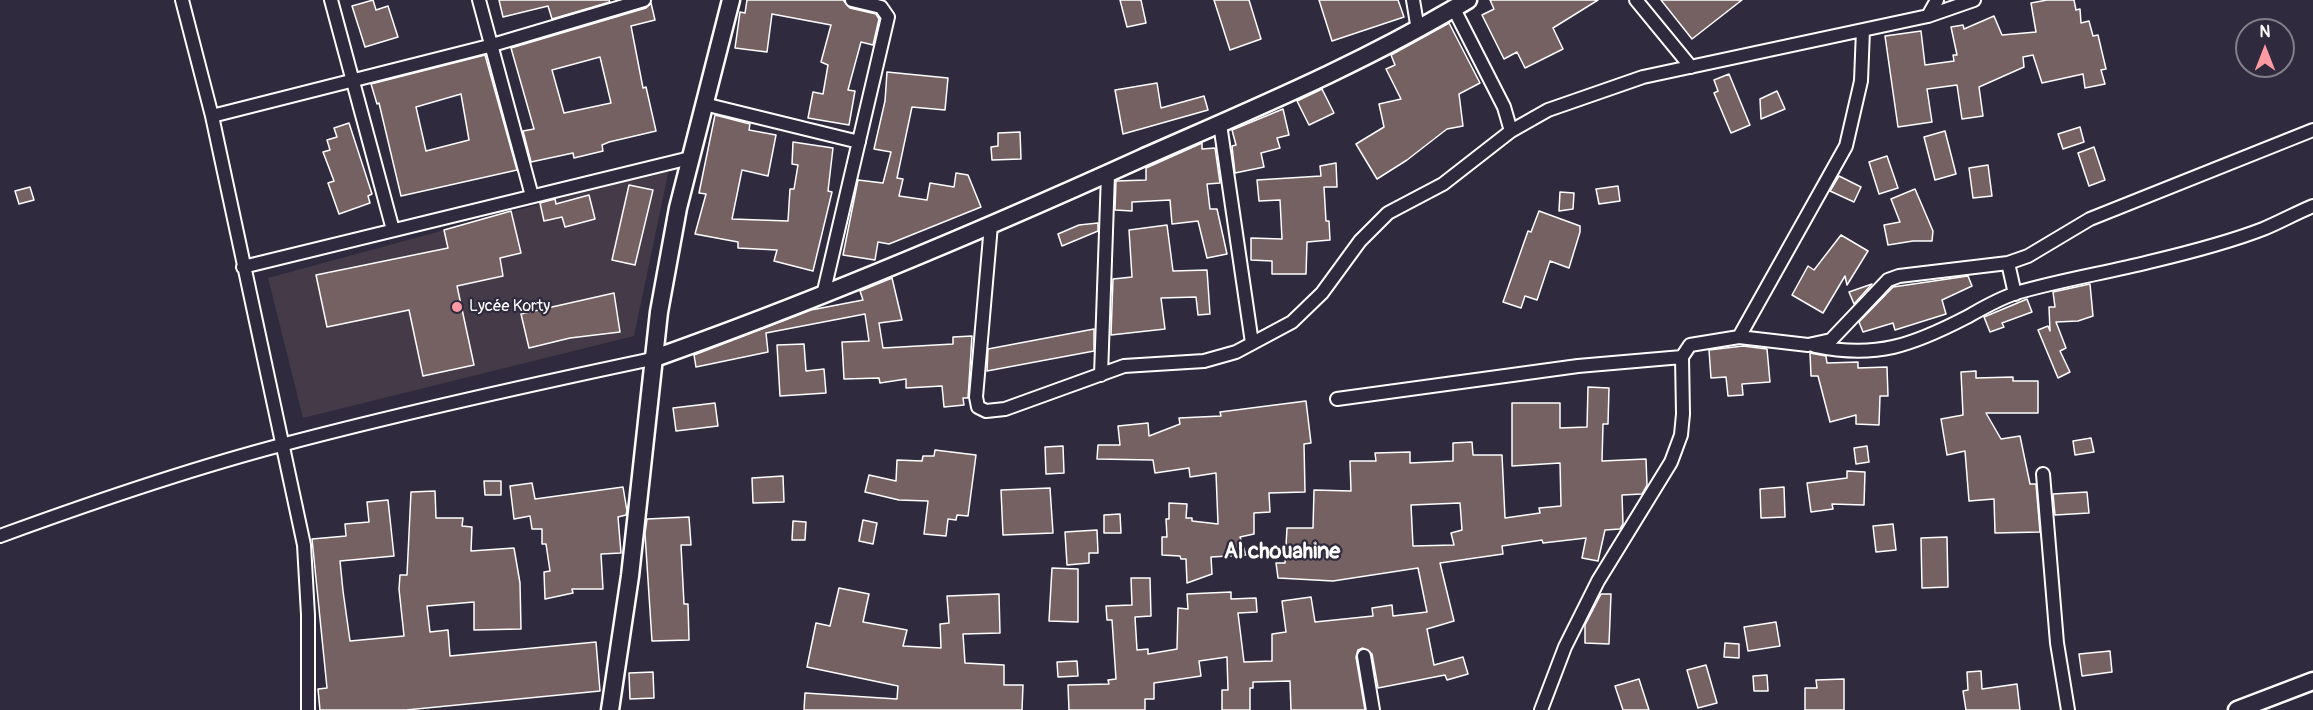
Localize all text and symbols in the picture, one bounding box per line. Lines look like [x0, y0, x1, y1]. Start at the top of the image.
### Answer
north arrow [2235, 18, 2295, 78]
text: N [2260, 22, 2270, 42]
place label: Lycée Korty [469, 297, 550, 317]
marker: Lycée Korty [450, 300, 464, 314]
district label: Al chouahine [1224, 539, 1340, 565]

